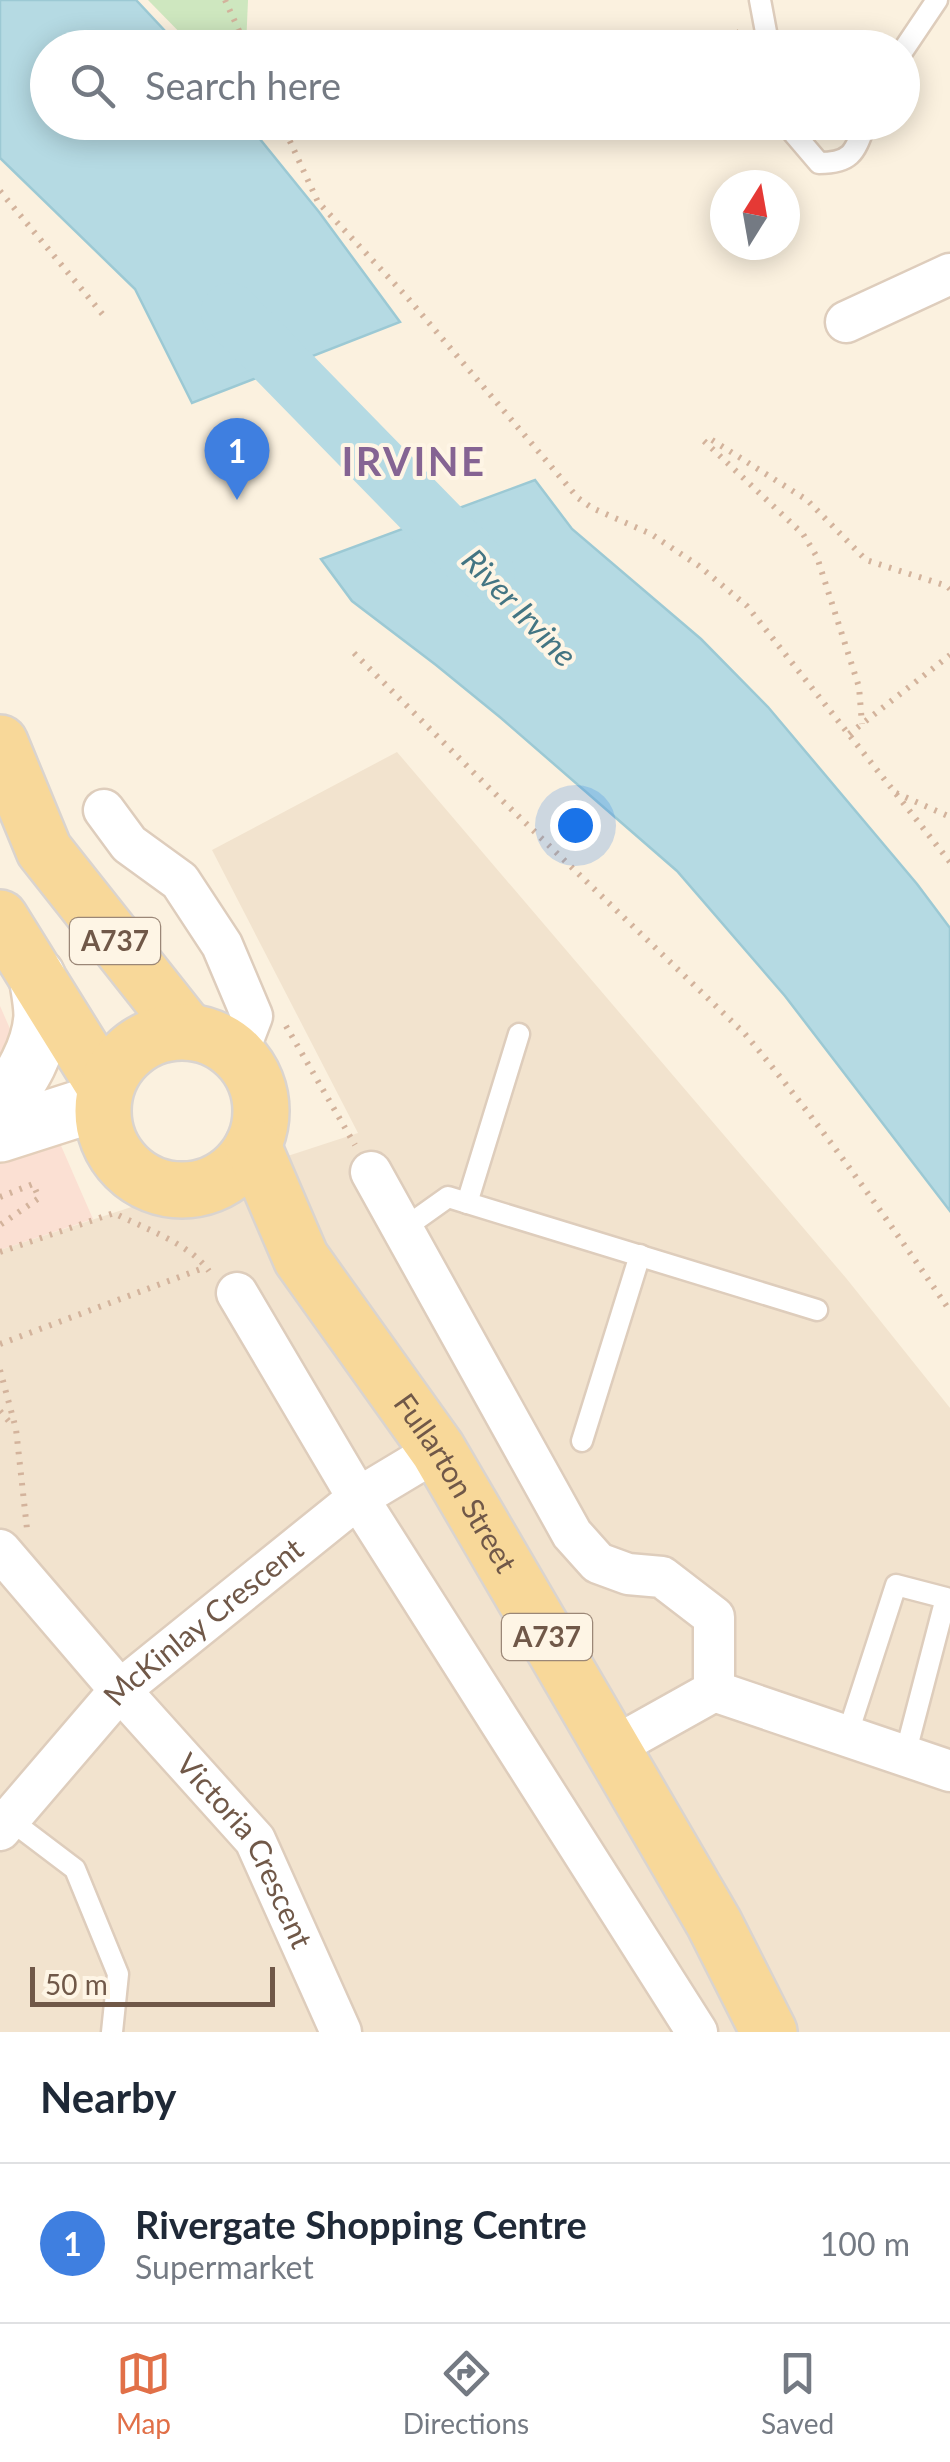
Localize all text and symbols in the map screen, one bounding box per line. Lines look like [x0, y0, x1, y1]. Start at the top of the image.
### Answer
search box [30, 30, 920, 140]
icon: search [65, 58, 120, 113]
text: Search here [145, 62, 341, 108]
north arrow [710, 170, 800, 260]
pin: 1 [204, 418, 270, 500]
district label: IRVINE [341, 437, 487, 485]
water label: River Irvine [455, 540, 586, 674]
your location [550, 800, 601, 851]
road number: A737 [70, 918, 160, 964]
street label: Fullarton Street [387, 1386, 526, 1578]
street label: McKinlay Crescent [95, 1530, 310, 1712]
road number: A737 [502, 1614, 592, 1660]
street label: Victoria Crescent [170, 1745, 321, 1954]
scale bar [30, 1962, 275, 2006]
text: 50 m [45, 1967, 108, 2001]
text: Nearby [40, 2072, 177, 2122]
text: Rivergate Shopping Centre [135, 2201, 587, 2247]
text: 1 [63, 2224, 82, 2263]
text: 100 m [820, 2224, 910, 2263]
text: Supermarket [135, 2247, 314, 2286]
tab: Map [116, 2346, 171, 2440]
tab: Directions [403, 2346, 529, 2440]
tab: Saved [761, 2346, 834, 2440]

